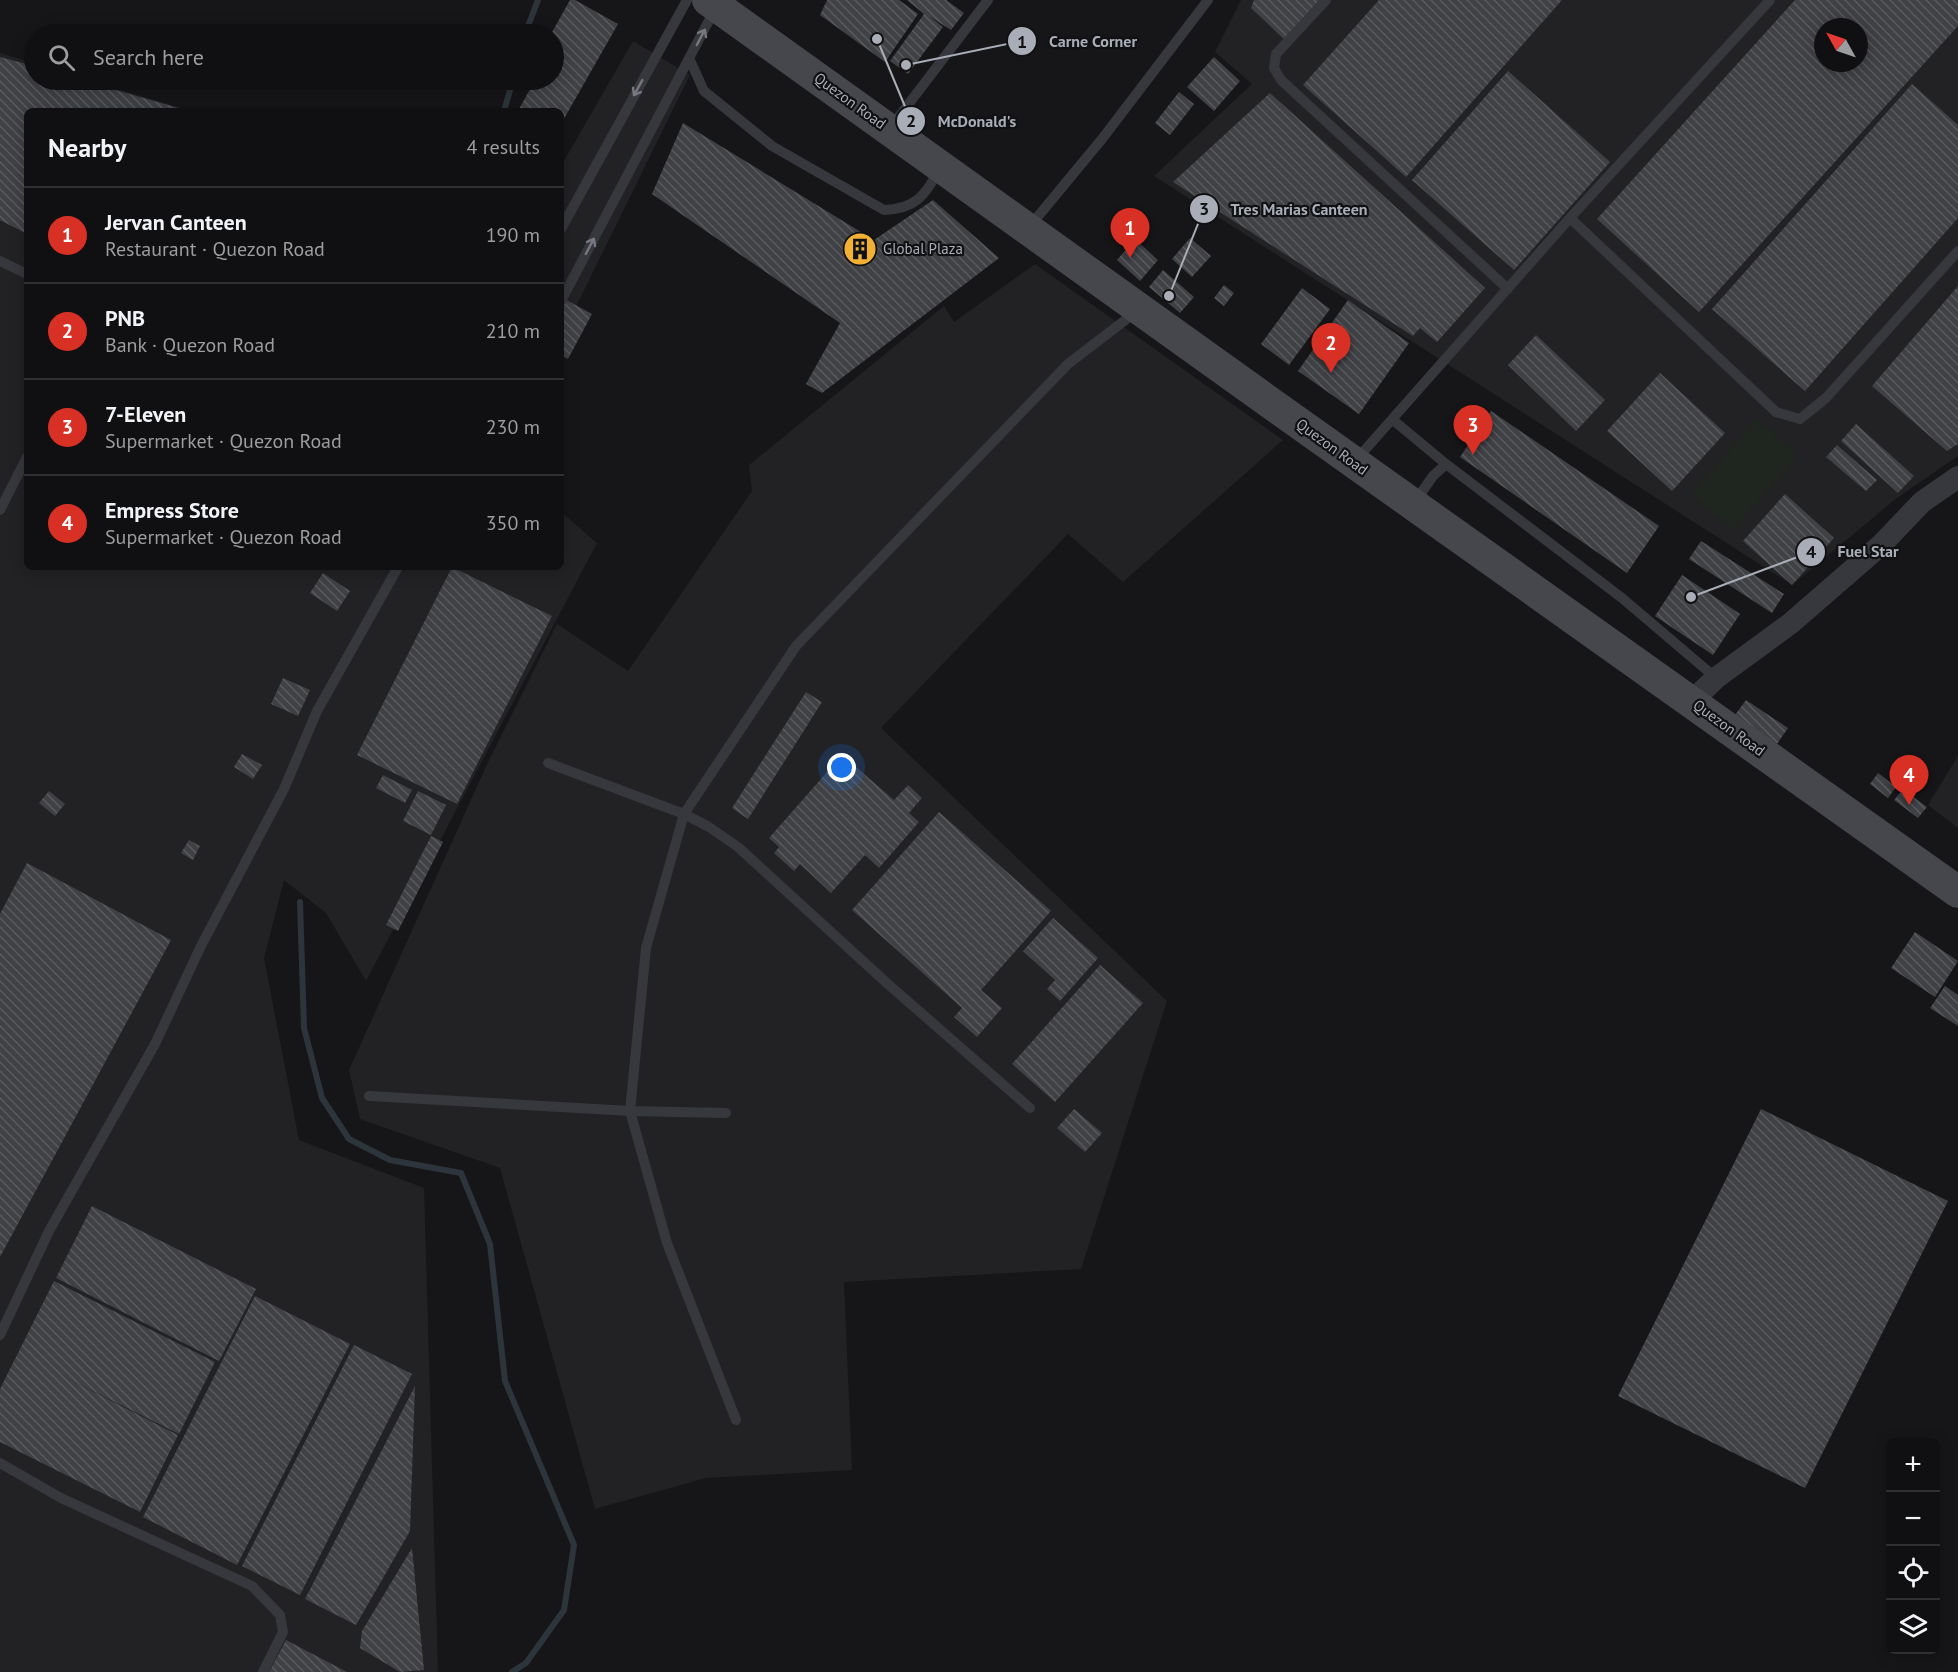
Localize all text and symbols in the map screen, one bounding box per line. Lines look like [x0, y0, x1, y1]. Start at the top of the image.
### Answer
north arrow [1814, 18, 1868, 72]
search box [24, 24, 564, 90]
callout: Carne Corner [1007, 24, 1150, 58]
one-way arrow [696, 28, 707, 46]
text: 1 [1017, 30, 1027, 53]
text: Carne Corner [1049, 31, 1137, 51]
icon: search [45, 41, 78, 74]
text: Search here [93, 43, 204, 71]
street label: Quezon Road [811, 68, 890, 133]
one-way arrow [632, 79, 644, 96]
callout: McDonald's [896, 104, 1028, 138]
text: 2 [906, 109, 916, 132]
text: McDonald's [938, 111, 1016, 131]
text: Nearby [48, 131, 126, 164]
text: 4 results [467, 134, 540, 160]
callout: Tres Marias Canteen [1189, 192, 1380, 226]
text: 3 [1199, 197, 1209, 220]
text: Tres Marias Canteen [1231, 199, 1367, 219]
text: Jervan Canteen [105, 208, 247, 236]
pin: 1 [1110, 208, 1150, 258]
text: 1 [62, 222, 73, 248]
text: 190 m [486, 222, 540, 248]
building icon: Global Plaza [842, 231, 878, 267]
text: Restaurant · Quezon Road [105, 236, 325, 262]
one-way arrow [584, 238, 596, 255]
place label: Global Plaza [883, 239, 963, 258]
text: PNB [105, 304, 145, 332]
text: 2 [62, 318, 73, 344]
text: 210 m [486, 318, 540, 344]
pin: 2 [1312, 324, 1350, 373]
text: Bank · Quezon Road [105, 332, 275, 358]
text: 7-Eleven [105, 400, 186, 428]
pin: 3 [1454, 406, 1492, 455]
text: 3 [62, 414, 73, 440]
text: 230 m [486, 414, 540, 440]
street label: Quezon Road [1293, 414, 1372, 479]
text: Supermarket · Quezon Road [105, 428, 342, 454]
text: Empress Store [105, 496, 239, 524]
text: 4 [62, 510, 73, 536]
text: 350 m [486, 510, 540, 536]
text: Supermarket · Quezon Road [105, 524, 342, 550]
callout: Fuel Star [1796, 535, 1911, 569]
text: 4 [1806, 540, 1816, 563]
text: Fuel Star [1837, 541, 1899, 561]
street label: Quezon Road [1690, 695, 1769, 760]
your location [827, 753, 856, 782]
pin: 4 [1890, 756, 1928, 805]
map controls [1886, 1438, 1940, 1654]
button: + [1886, 1438, 1940, 1492]
button: − [1886, 1492, 1940, 1546]
button: locate [1886, 1546, 1940, 1600]
button: layers [1886, 1600, 1940, 1654]

